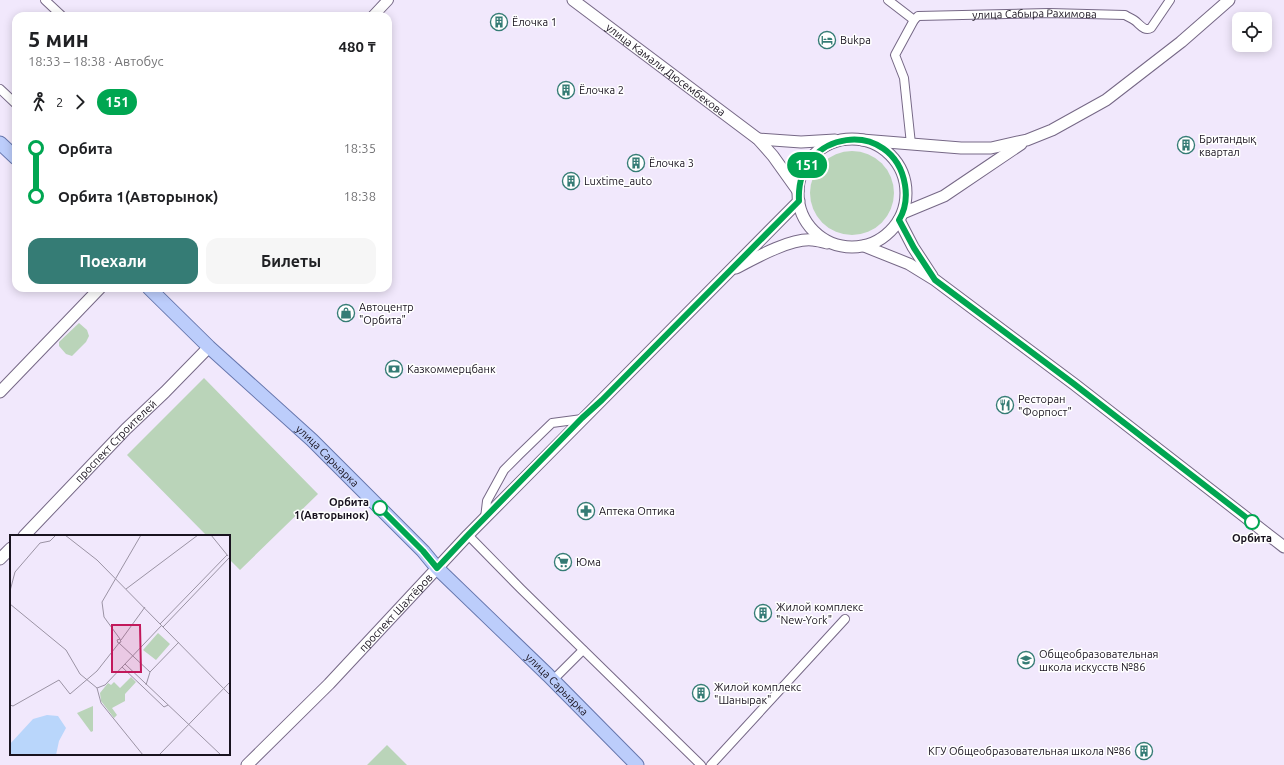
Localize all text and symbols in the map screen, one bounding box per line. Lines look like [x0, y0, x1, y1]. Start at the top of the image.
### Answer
street label: улица Сабыра Рахимова [972, 7, 1097, 21]
building icon: Ёлочка 1 [489, 12, 509, 32]
map controls [1232, 12, 1272, 52]
button: locate [1232, 12, 1272, 52]
place label: Ёлочка 1 [512, 16, 557, 28]
street label: улица Камали Дюсембекова [604, 21, 728, 118]
text: 5 мин [28, 26, 89, 51]
hotel icon: Bukpa [817, 30, 837, 50]
place label: Bukpa [840, 34, 871, 46]
text: 480 ₸ [339, 38, 376, 55]
text: 18:33 – 18:38 · Автобус [28, 54, 164, 68]
building icon: Ёлочка 2 [556, 80, 576, 100]
place label: Ёлочка 2 [579, 84, 624, 96]
icon: walk [28, 91, 50, 113]
icon: forward [69, 91, 91, 113]
text: 151 [105, 94, 129, 110]
text: 2 [56, 95, 63, 109]
place label: Британдық квартал [1199, 133, 1256, 158]
building icon: Британдық квартал [1176, 135, 1196, 155]
text: Орбита [58, 140, 113, 157]
text: 18:35 [343, 141, 376, 155]
line badge: 151 [784, 152, 830, 178]
building icon: Ёлочка 3 [626, 153, 646, 173]
place label: Ёлочка 3 [649, 157, 694, 169]
text: 151 [795, 157, 819, 173]
building icon: Luxtime_auto [561, 171, 581, 191]
place label: Luxtime_auto [584, 175, 652, 187]
text: Орбита 1(Авторынок) [58, 188, 218, 205]
text: 18:38 [343, 189, 376, 203]
button: Поехали [28, 238, 198, 284]
button: Билеты [206, 238, 376, 284]
place label: Автоцентр "Орбита" [359, 301, 414, 326]
shop icon: Автоцентр "Орбита" [336, 303, 356, 323]
bank icon: Казкоммерцбанк [384, 359, 404, 379]
place label: Казкоммерцбанк [407, 363, 496, 375]
place label: Ресторан "Форпост" [1018, 393, 1072, 418]
restaurant icon: Ресторан "Форпост" [995, 395, 1015, 415]
street label: проспект Строителей [73, 397, 159, 485]
street label: улица Сарыарка [294, 422, 361, 489]
place label: Орбита 1(Авторынок) [294, 496, 369, 522]
marker: Орбита 1(Авторынок) [372, 500, 388, 516]
pharmacy icon: Аптека Оптика [576, 501, 596, 521]
place label: Аптека Оптика [599, 505, 675, 517]
marker: Орбита [1244, 514, 1260, 530]
place label: Орбита [1232, 532, 1272, 544]
inset map [10, 535, 230, 755]
supermarket icon: Юма [553, 552, 573, 572]
place label: Юма [576, 556, 601, 568]
street label: проспект Шахтёров [357, 571, 435, 654]
place label: Жилой комплекс "New-York" [776, 601, 863, 626]
building icon: Жилой комплекс "New-York" [753, 603, 773, 623]
place label: Общеобразовательная школа искусств №86 [1039, 648, 1159, 673]
school or university icon: Общеобразовательная школа искусств №86 [1016, 650, 1036, 670]
street label: улица Сарыарка [523, 651, 591, 718]
place label: Жилой комплекс "Шанырак" [714, 681, 801, 706]
building icon: Жилой комплекс "Шанырак" [691, 683, 711, 703]
building icon: КГУ Общеобразовательная школа №86 [1134, 741, 1154, 761]
place label: КГУ Общеобразовательная школа №86 [928, 745, 1131, 757]

